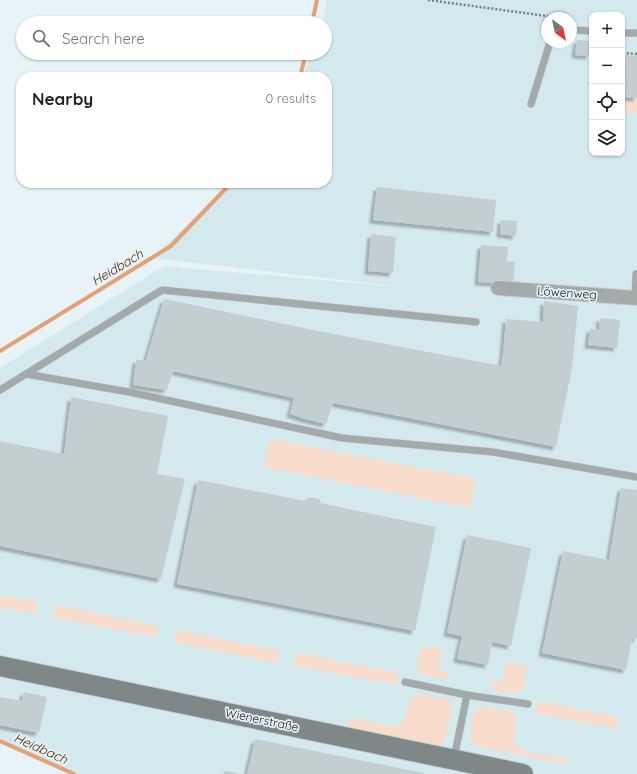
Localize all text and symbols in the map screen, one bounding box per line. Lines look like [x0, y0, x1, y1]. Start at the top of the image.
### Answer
north arrow [541, 12, 577, 48]
map controls [589, 12, 625, 156]
button: + [589, 12, 625, 48]
search box [16, 16, 332, 60]
icon: search [30, 27, 52, 49]
text: Search here [62, 29, 145, 48]
button: − [589, 48, 625, 84]
button: locate [589, 84, 625, 120]
text: Nearby [32, 88, 93, 109]
text: 0 results [265, 90, 316, 106]
button: layers [589, 120, 625, 156]
water label: Heidbach [88, 245, 146, 289]
street label: Löwenweg [537, 283, 597, 302]
street label: Wienerstraße [224, 704, 300, 735]
water label: Heidbach [12, 729, 71, 767]

